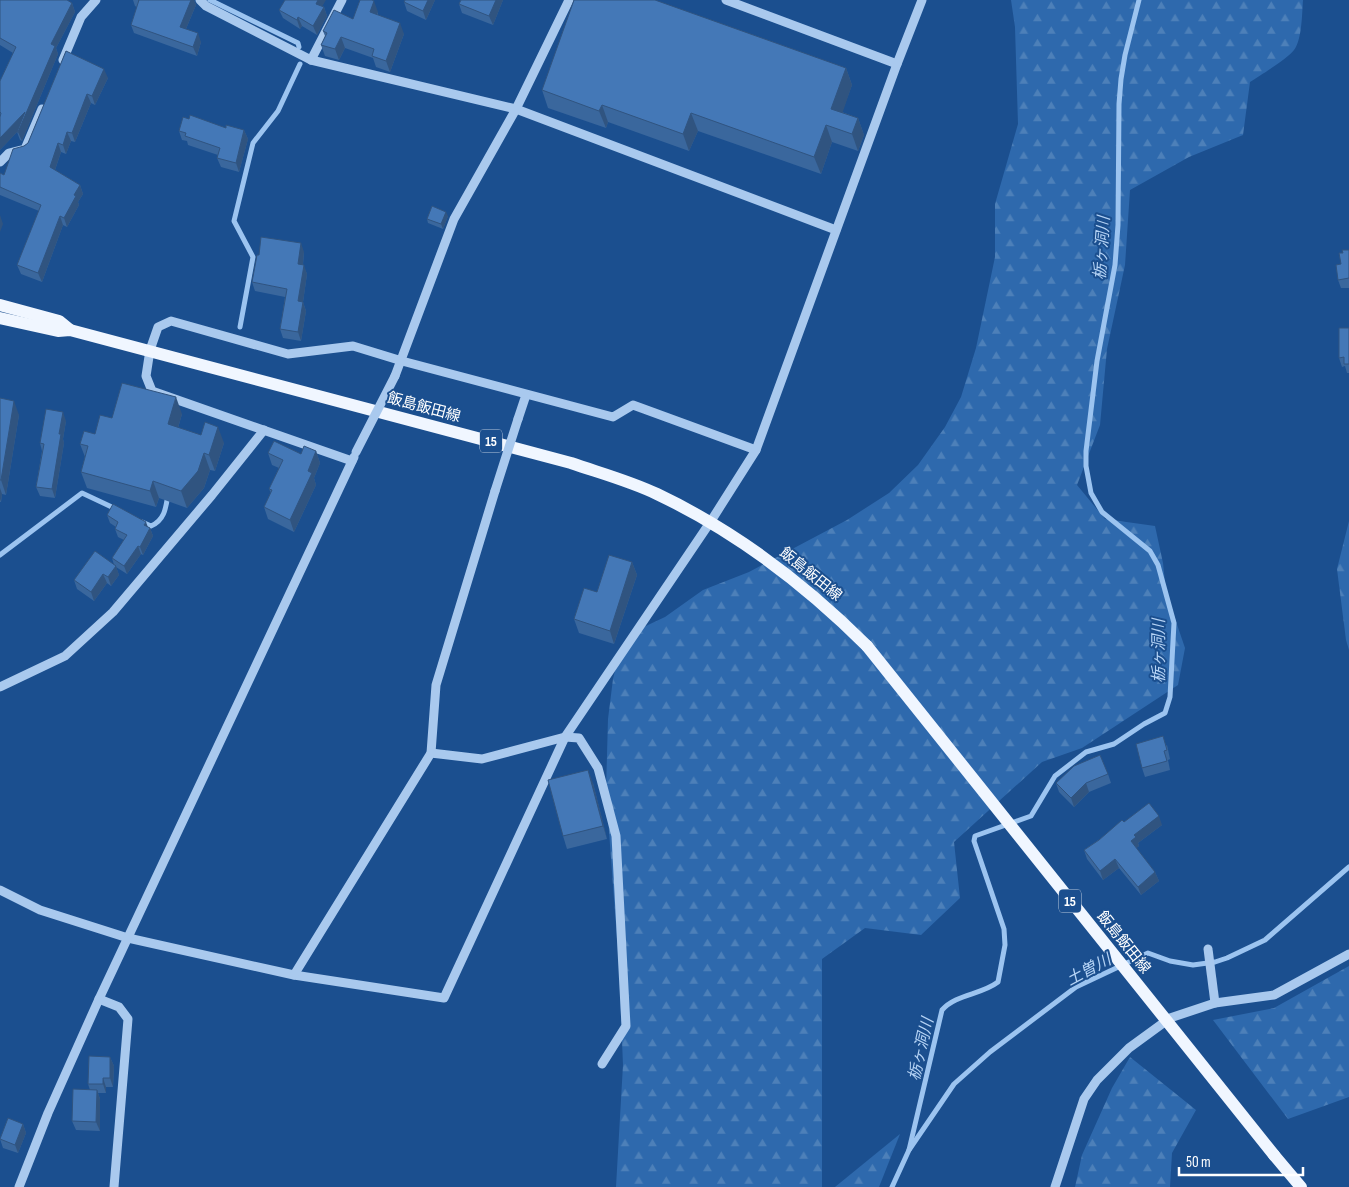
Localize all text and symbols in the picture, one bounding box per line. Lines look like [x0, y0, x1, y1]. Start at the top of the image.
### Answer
water label: 栃ヶ洞川 [1091, 214, 1114, 281]
street label: 飯島飯田線 [385, 389, 463, 426]
road number: 15 [480, 430, 502, 452]
street label: 飯島飯田線 [776, 543, 846, 605]
water label: 栃ヶ洞川 [1150, 617, 1169, 683]
road number: 15 [1059, 889, 1081, 912]
street label: 飯島飯田線 [1093, 907, 1155, 977]
water label: 土曽川 [1063, 950, 1116, 990]
water label: 栃ヶ洞川 [905, 1014, 938, 1083]
scale bar [1179, 1144, 1303, 1176]
text: 50 m [1186, 1153, 1211, 1172]

